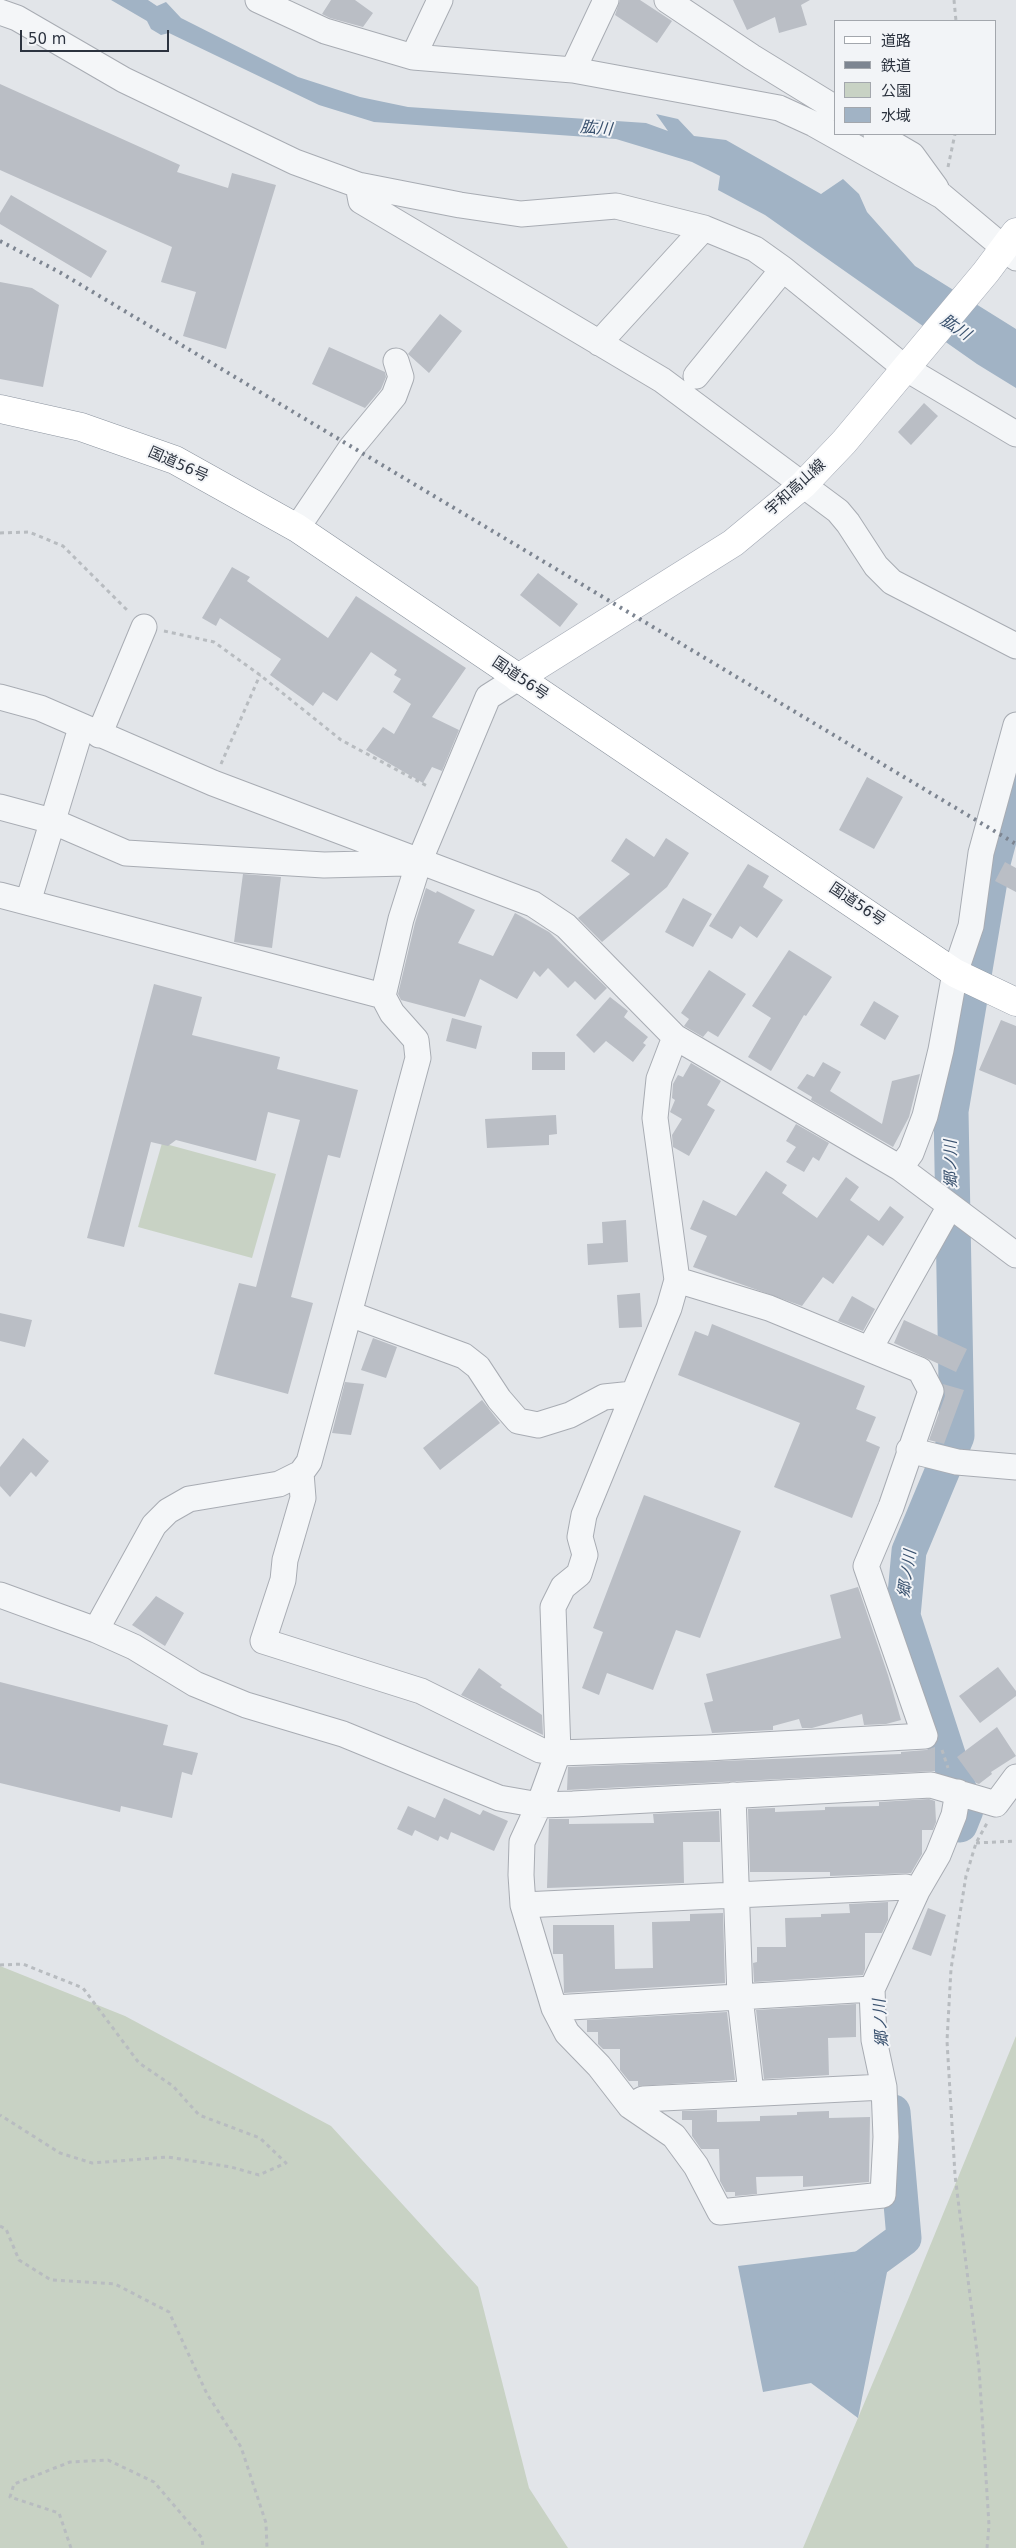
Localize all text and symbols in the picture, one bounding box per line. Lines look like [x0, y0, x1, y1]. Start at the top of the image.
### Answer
scale bar [22, 20, 171, 52]
legend [834, 20, 996, 135]
text: 50 m [28, 30, 66, 48]
text: 道路 [881, 32, 911, 50]
text: 鉄道 [881, 57, 911, 75]
text: 公園 [881, 82, 911, 100]
text: 水域 [881, 107, 911, 125]
water label: 肱川 [579, 118, 613, 140]
water label: 肱川 [936, 311, 974, 345]
street label: 国道56号 [145, 444, 211, 486]
street label: 宇和高山線 [762, 456, 830, 520]
street label: 国道56号 [488, 654, 552, 704]
street label: 国道56号 [825, 880, 889, 930]
water label: 郷ノ川 [942, 1140, 962, 1188]
water label: 郷ノ川 [895, 1549, 921, 1599]
water label: 郷ノ川 [871, 1998, 893, 2048]

